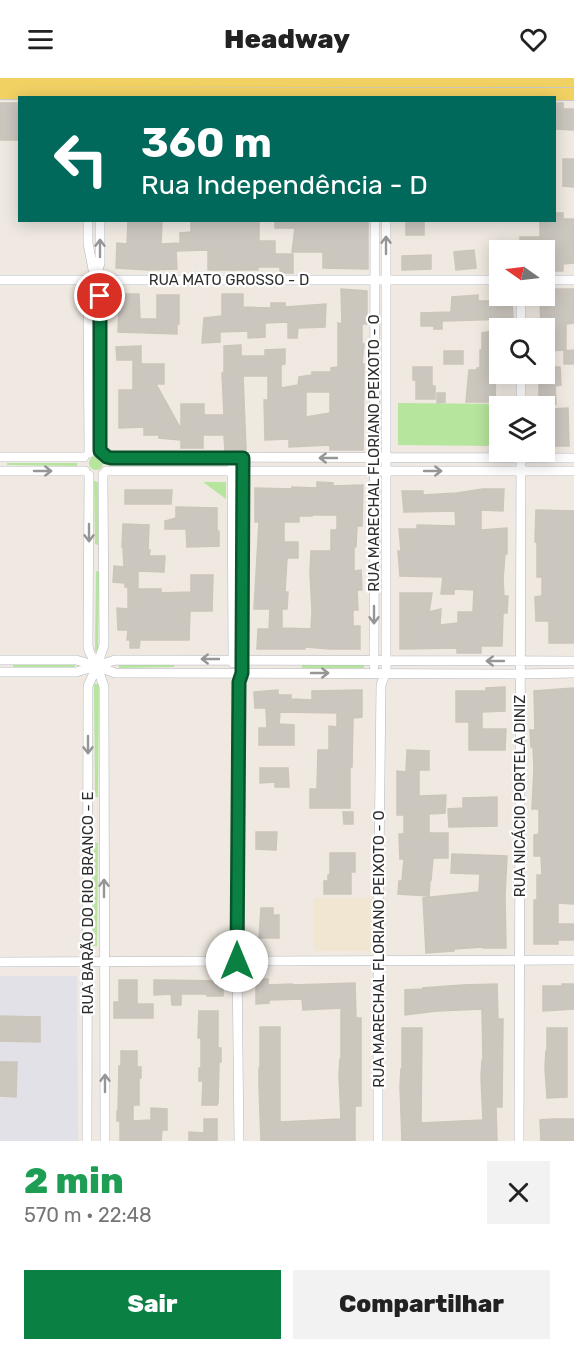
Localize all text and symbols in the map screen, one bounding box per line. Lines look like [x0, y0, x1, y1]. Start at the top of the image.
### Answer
icon: menu [24, 23, 57, 56]
text: Headway [224, 23, 350, 55]
icon: heart [517, 23, 550, 56]
text: 360 m [141, 118, 272, 168]
icon: left [42, 120, 120, 198]
text: Rua Independência - D [141, 169, 428, 201]
one-way arrow [380, 235, 392, 255]
one-way arrow [94, 238, 106, 258]
north arrow [489, 240, 555, 306]
map controls [489, 240, 555, 462]
pin [74, 270, 125, 321]
street label: RUA MATO GROSSO - D [149, 271, 309, 289]
icon: arrive [83, 279, 116, 312]
street label: RUA MARECHAL FLORIANO PEIXOTO - O [365, 314, 383, 592]
button: search [489, 318, 555, 384]
button: layers [489, 396, 555, 462]
one-way arrow [318, 452, 338, 464]
one-way arrow [32, 465, 52, 477]
one-way arrow [422, 465, 442, 477]
one-way arrow [83, 523, 95, 543]
one-way arrow [368, 604, 380, 624]
one-way arrow [201, 654, 221, 665]
one-way arrow [485, 655, 505, 667]
one-way arrow [310, 667, 330, 679]
street label: RUA NICÁCIO PORTELA DINIZ [511, 695, 529, 897]
one-way arrow [82, 734, 94, 754]
street label: RUA BARÃO DO RIO BRANCO - E [79, 791, 97, 1015]
street label: RUA MARECHAL FLORIANO PEIXOTO - O [370, 810, 388, 1088]
one-way arrow [98, 878, 110, 898]
position arrow [205, 929, 269, 993]
one-way arrow [99, 1073, 111, 1093]
text: 2 min [24, 1159, 124, 1202]
button: close [487, 1161, 550, 1224]
text: 570 m · 22:48 [24, 1203, 152, 1227]
button: Sair [24, 1270, 281, 1339]
button: Compartilhar [293, 1270, 550, 1339]

